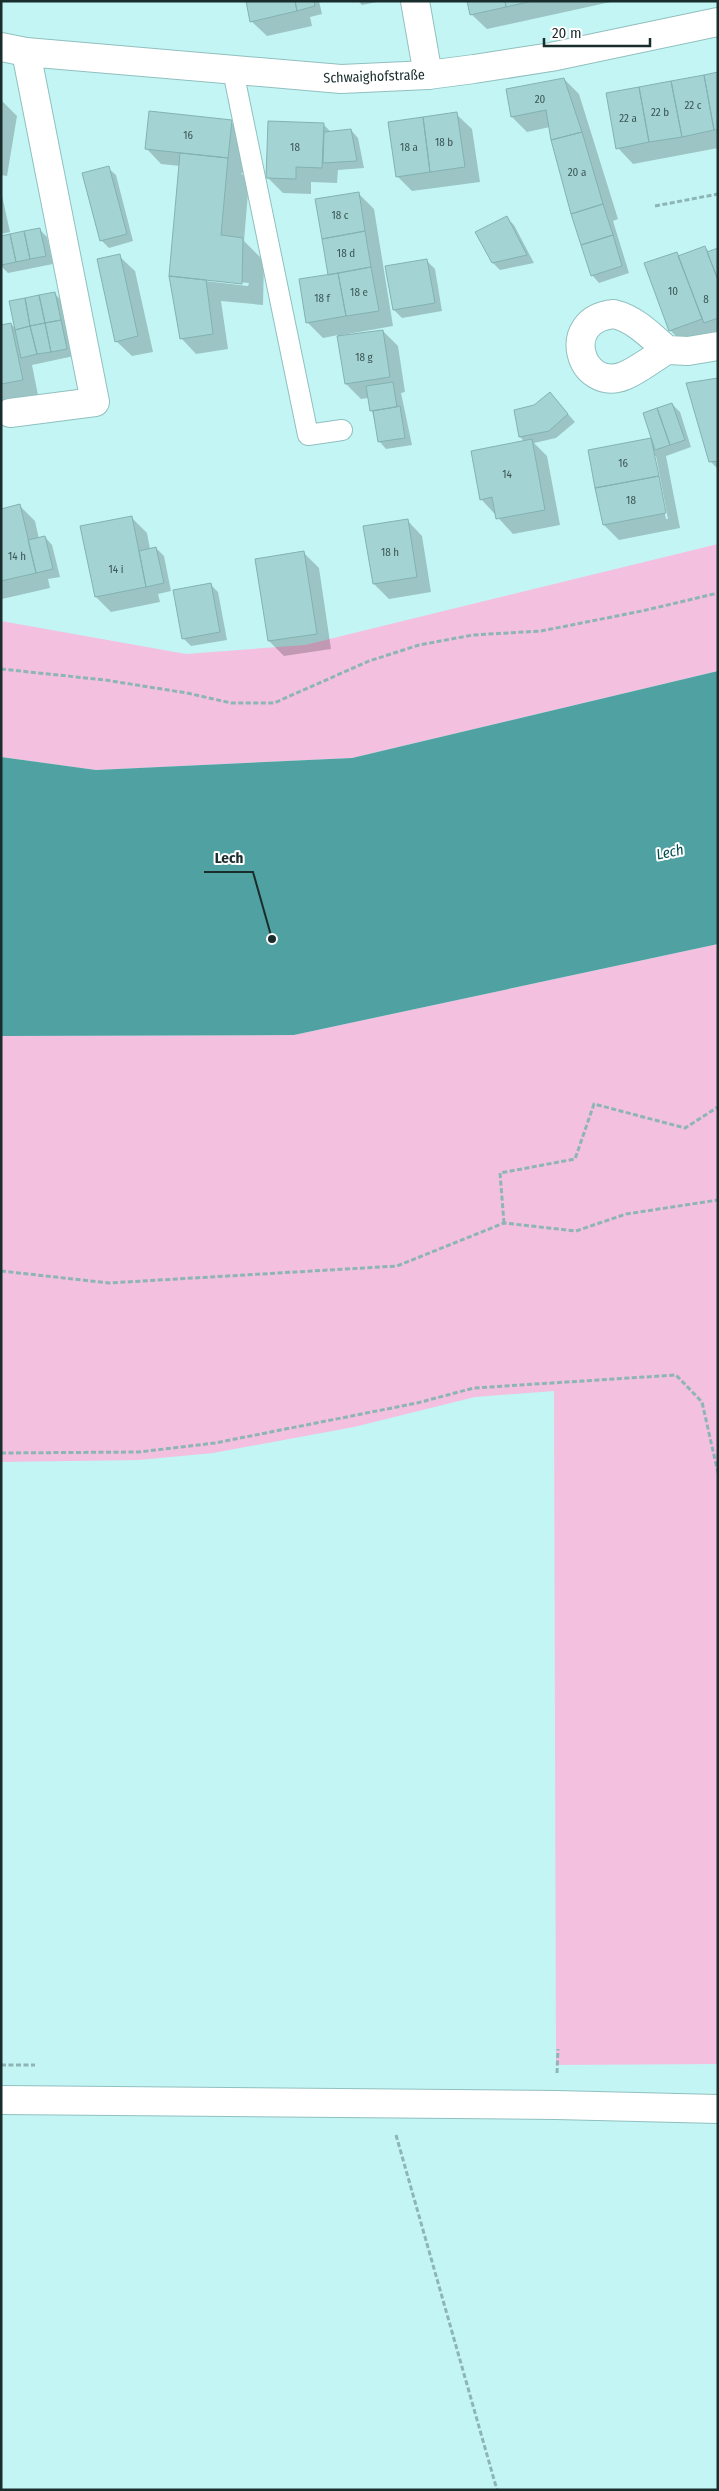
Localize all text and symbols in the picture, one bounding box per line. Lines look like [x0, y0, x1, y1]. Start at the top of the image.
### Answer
scale bar [544, 15, 650, 47]
text: 20 m [552, 24, 582, 42]
street label: Schwaighofstraße [323, 66, 425, 87]
house number: 20 [535, 93, 546, 106]
house number: 22 c [685, 99, 702, 112]
house number: 22 b [651, 106, 669, 119]
house number: 22 a [619, 112, 637, 125]
house number: 16 [183, 129, 193, 142]
house number: 18 b [435, 136, 453, 149]
house number: 18 [290, 141, 300, 154]
house number: 18 a [400, 141, 418, 154]
house number: 20 a [568, 166, 586, 179]
house number: 18 c [331, 209, 349, 222]
house number: 18 d [337, 247, 355, 260]
house number: 10 [668, 285, 678, 298]
house number: 18 e [350, 286, 368, 299]
house number: 18 f [314, 292, 330, 305]
house number: 8 [703, 293, 709, 306]
house number: 18 g [355, 351, 374, 364]
house number: 16 [618, 457, 628, 470]
house number: 14 [502, 468, 512, 481]
house number: 18 [626, 494, 636, 507]
house number: 18 h [381, 546, 399, 559]
house number: 14 h [8, 550, 26, 563]
house number: 14 i [109, 563, 124, 576]
water label: Lech [655, 840, 685, 864]
callout: Lech [204, 842, 253, 872]
text: Lech [215, 849, 243, 867]

